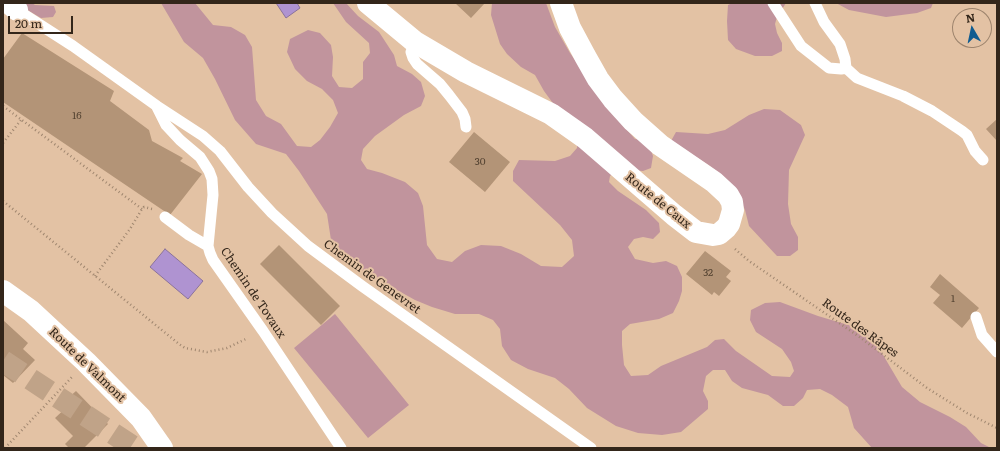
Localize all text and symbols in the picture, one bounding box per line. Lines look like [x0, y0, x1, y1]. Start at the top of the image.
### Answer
scale bar [10, 8, 75, 34]
north arrow [952, 8, 992, 48]
text: N [964, 9, 976, 26]
text: 20 m [15, 14, 42, 32]
house number: 16 [72, 110, 82, 122]
house number: 30 [474, 156, 486, 168]
street label: Route de Caux [622, 170, 694, 232]
street label: Chemin de Genevret [321, 237, 423, 317]
street label: Chemin de Tovaux [217, 245, 289, 341]
house number: 32 [703, 267, 713, 279]
house number: 1 [951, 293, 955, 305]
street label: Route des Râpes [819, 295, 901, 361]
street label: Route de Valmont [46, 325, 128, 405]

